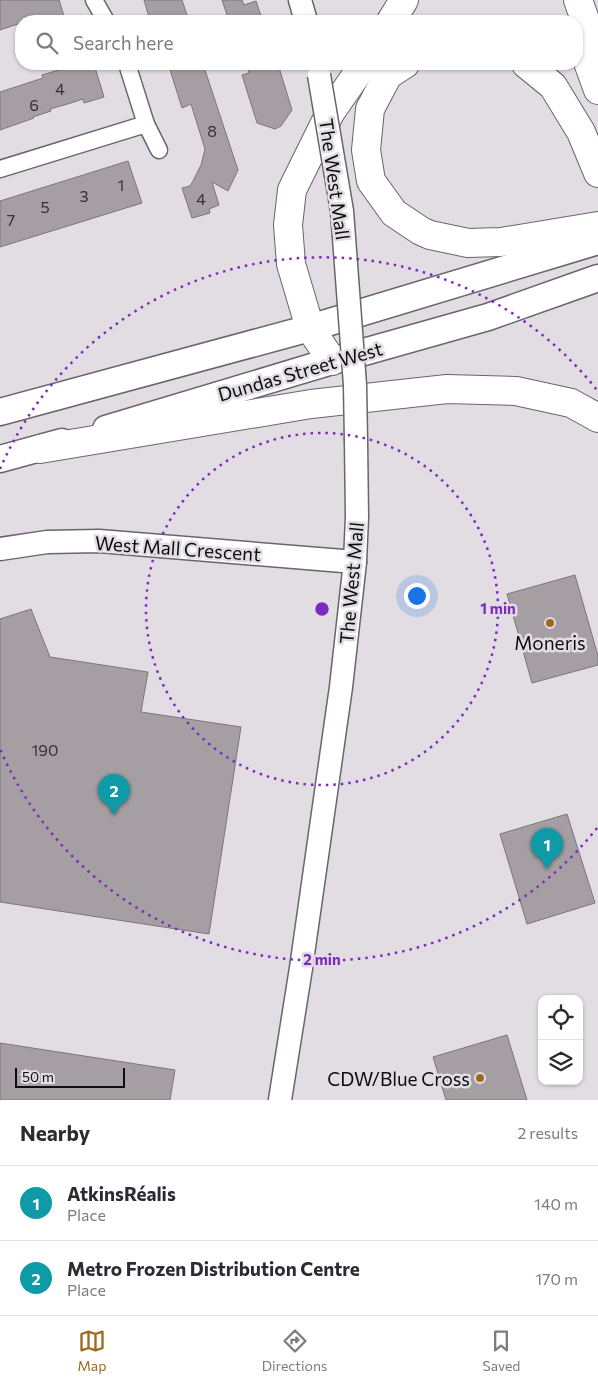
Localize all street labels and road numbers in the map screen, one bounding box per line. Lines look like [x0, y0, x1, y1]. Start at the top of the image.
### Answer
street label: The West Mall [315, 117, 355, 241]
street label: Dundas Street West [215, 336, 385, 406]
street label: The West Mall [334, 521, 368, 645]
street label: West Mall Crescent [94, 531, 262, 565]

